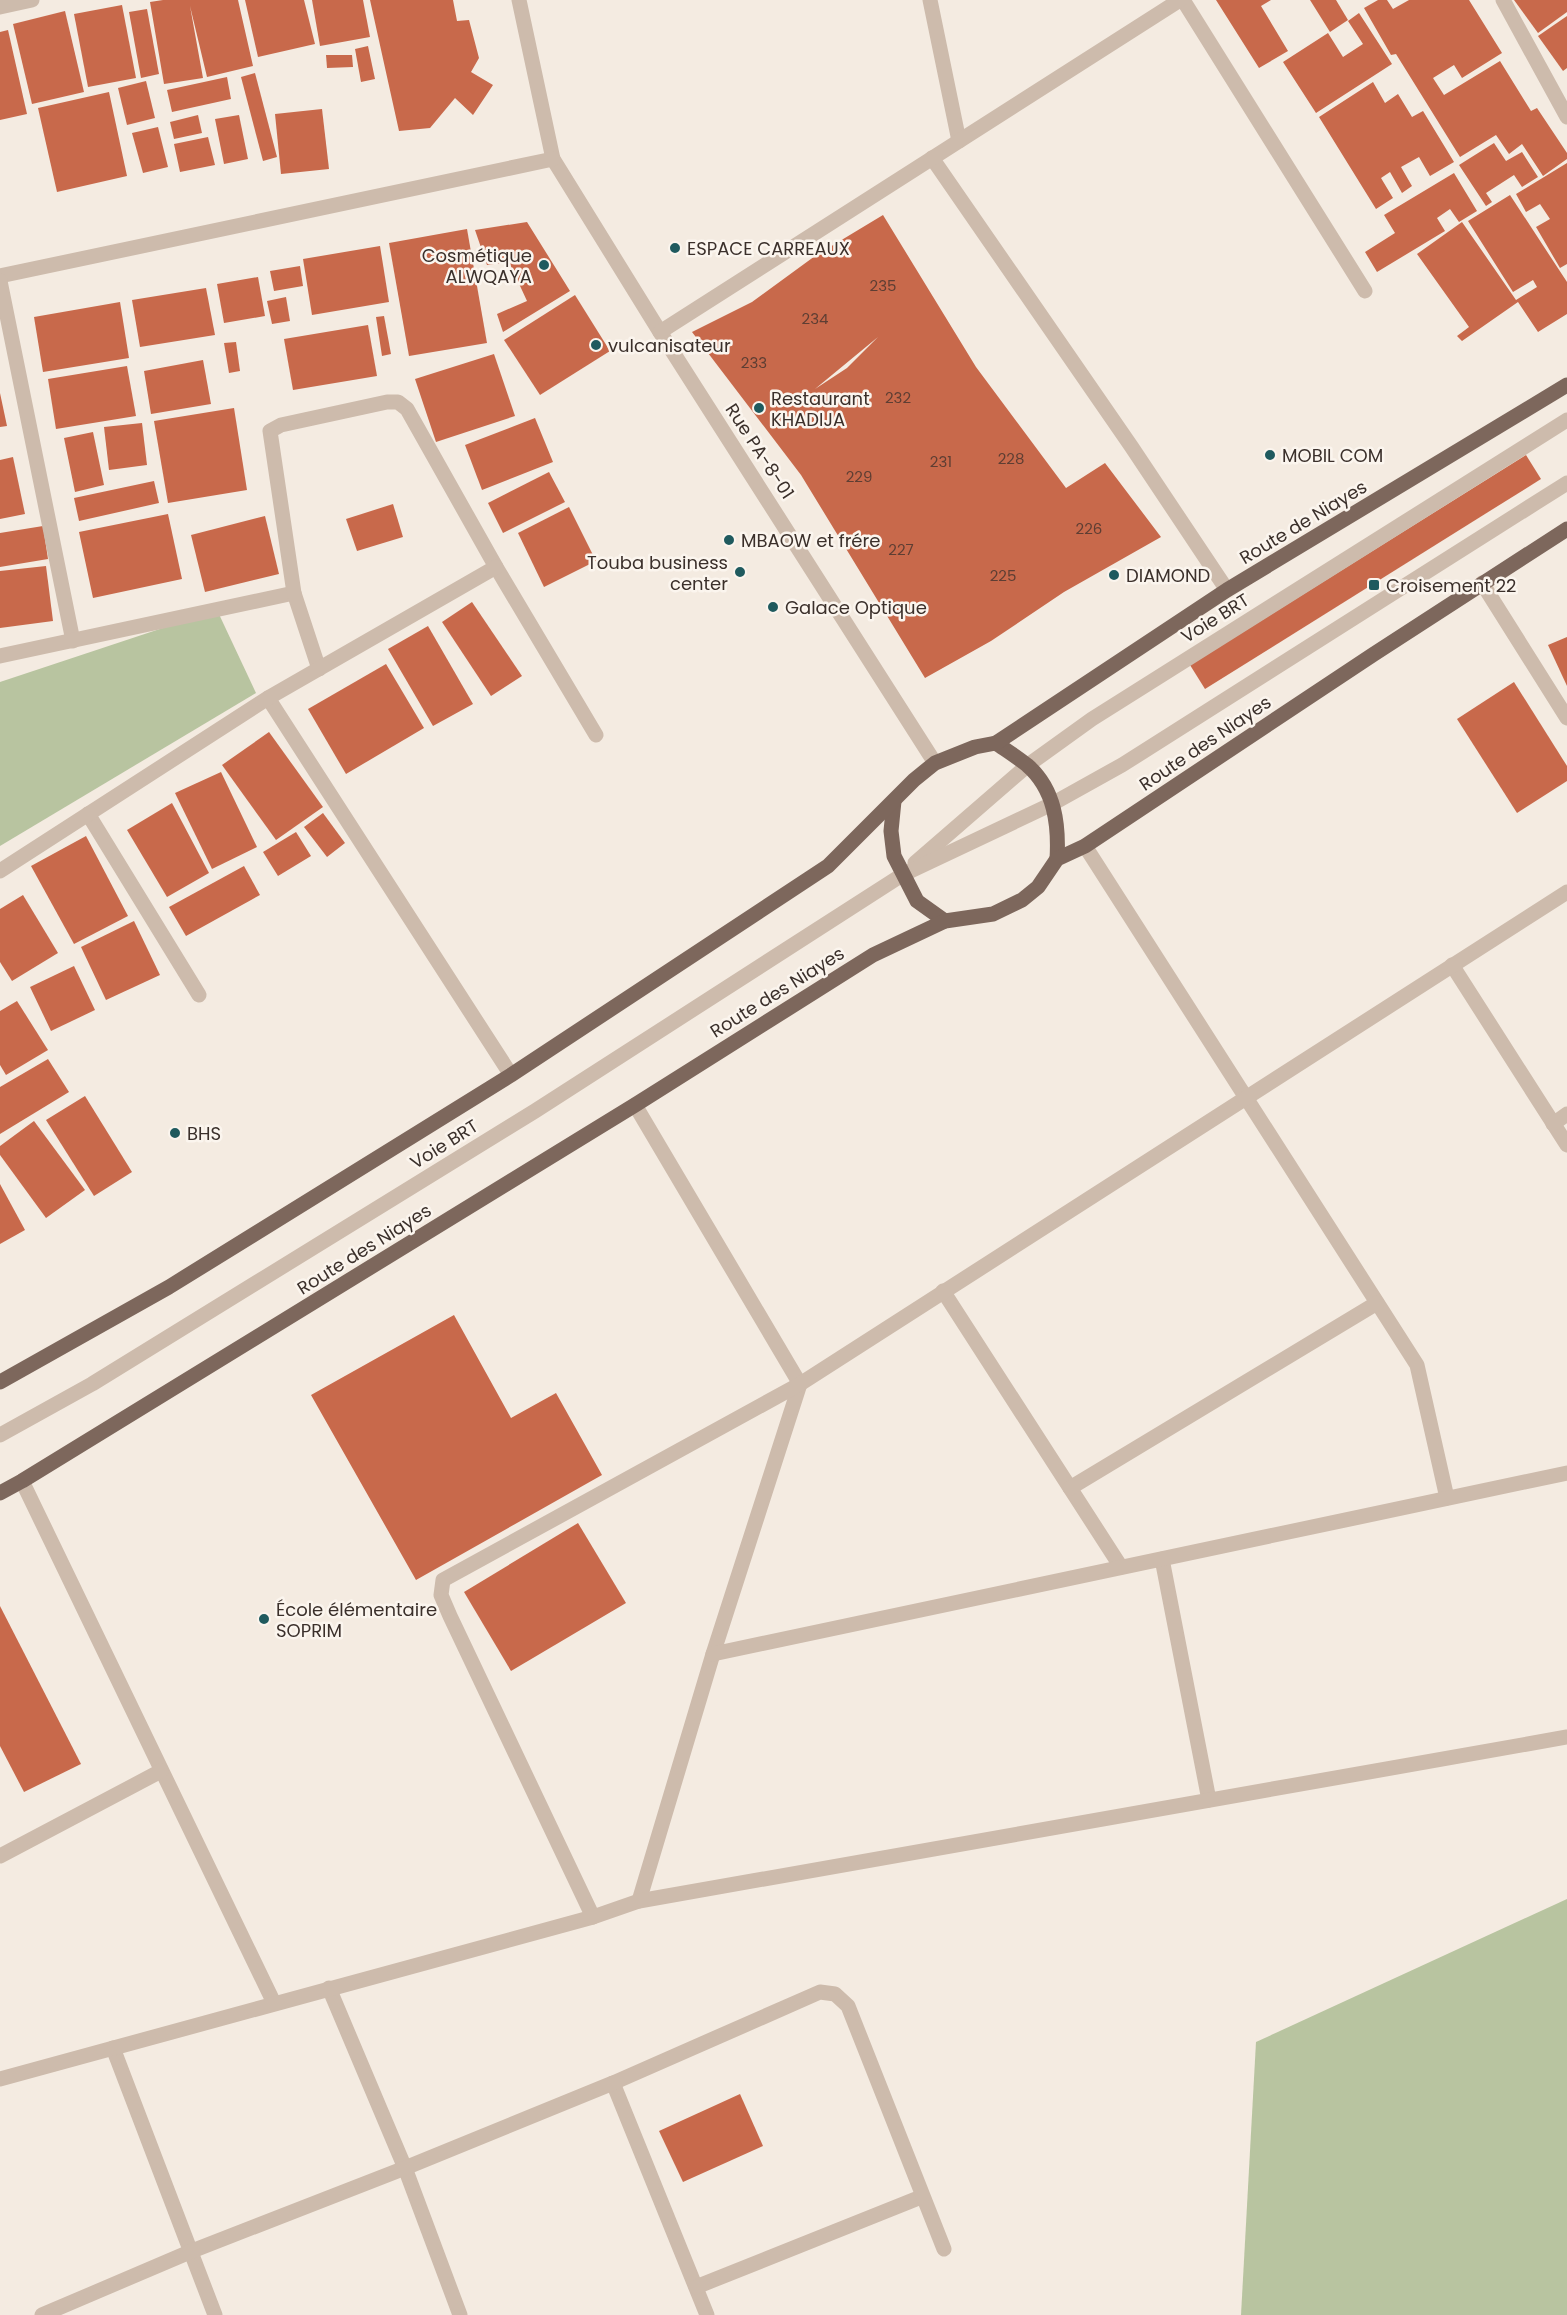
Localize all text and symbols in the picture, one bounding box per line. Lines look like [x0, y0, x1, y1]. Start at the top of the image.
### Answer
place label: ESPACE CARREAUX [687, 236, 850, 261]
marker: ESPACE CARREAUX [668, 241, 682, 255]
place label: Cosmétique ALWQAYA [422, 243, 532, 289]
marker: Cosmétique ALWQAYA [537, 258, 551, 272]
house number: 235 [870, 275, 896, 296]
house number: 234 [802, 308, 828, 329]
place label: vulcanisateur [608, 333, 731, 358]
marker: vulcanisateur [589, 338, 603, 352]
house number: 233 [741, 352, 767, 373]
place label: Restaurant KHADIJA [771, 386, 870, 432]
house number: 232 [885, 387, 911, 408]
street label: Rue PA-8-01 [720, 398, 800, 504]
marker: Restaurant KHADIJA [752, 401, 766, 415]
place label: MOBIL COM [1282, 443, 1383, 468]
house number: 228 [998, 448, 1024, 469]
marker: MOBIL COM [1263, 448, 1277, 462]
house number: 231 [930, 451, 952, 472]
house number: 229 [846, 466, 872, 487]
street label: Route de Niayes [1235, 474, 1371, 570]
house number: 226 [1076, 518, 1102, 539]
place label: MBAOW et frére [741, 528, 880, 553]
marker: MBAOW et frére [722, 533, 736, 547]
house number: 227 [888, 539, 914, 560]
place label: Touba business center [587, 550, 728, 596]
place label: DIAMOND [1126, 563, 1210, 588]
marker: Touba business center [733, 565, 747, 579]
house number: 225 [990, 565, 1016, 586]
marker: DIAMOND [1107, 568, 1121, 582]
place label: Croisement 22 [1386, 573, 1516, 598]
marker: Croisement 22 [1367, 578, 1381, 592]
street label: Voie BRT [1176, 587, 1254, 649]
place label: Galace Optique [785, 595, 927, 620]
marker: Galace Optique [766, 600, 780, 614]
street label: Route des Niayes [1134, 690, 1276, 796]
street label: Route des Niayes [705, 941, 849, 1043]
street label: Voie BRT [405, 1113, 483, 1175]
place label: BHS [187, 1121, 221, 1146]
marker: BHS [168, 1126, 182, 1140]
street label: Route des Niayes [292, 1198, 436, 1300]
place label: École élémentaire SOPRIM [276, 1597, 437, 1643]
marker: École élémentaire SOPRIM [257, 1612, 271, 1626]

